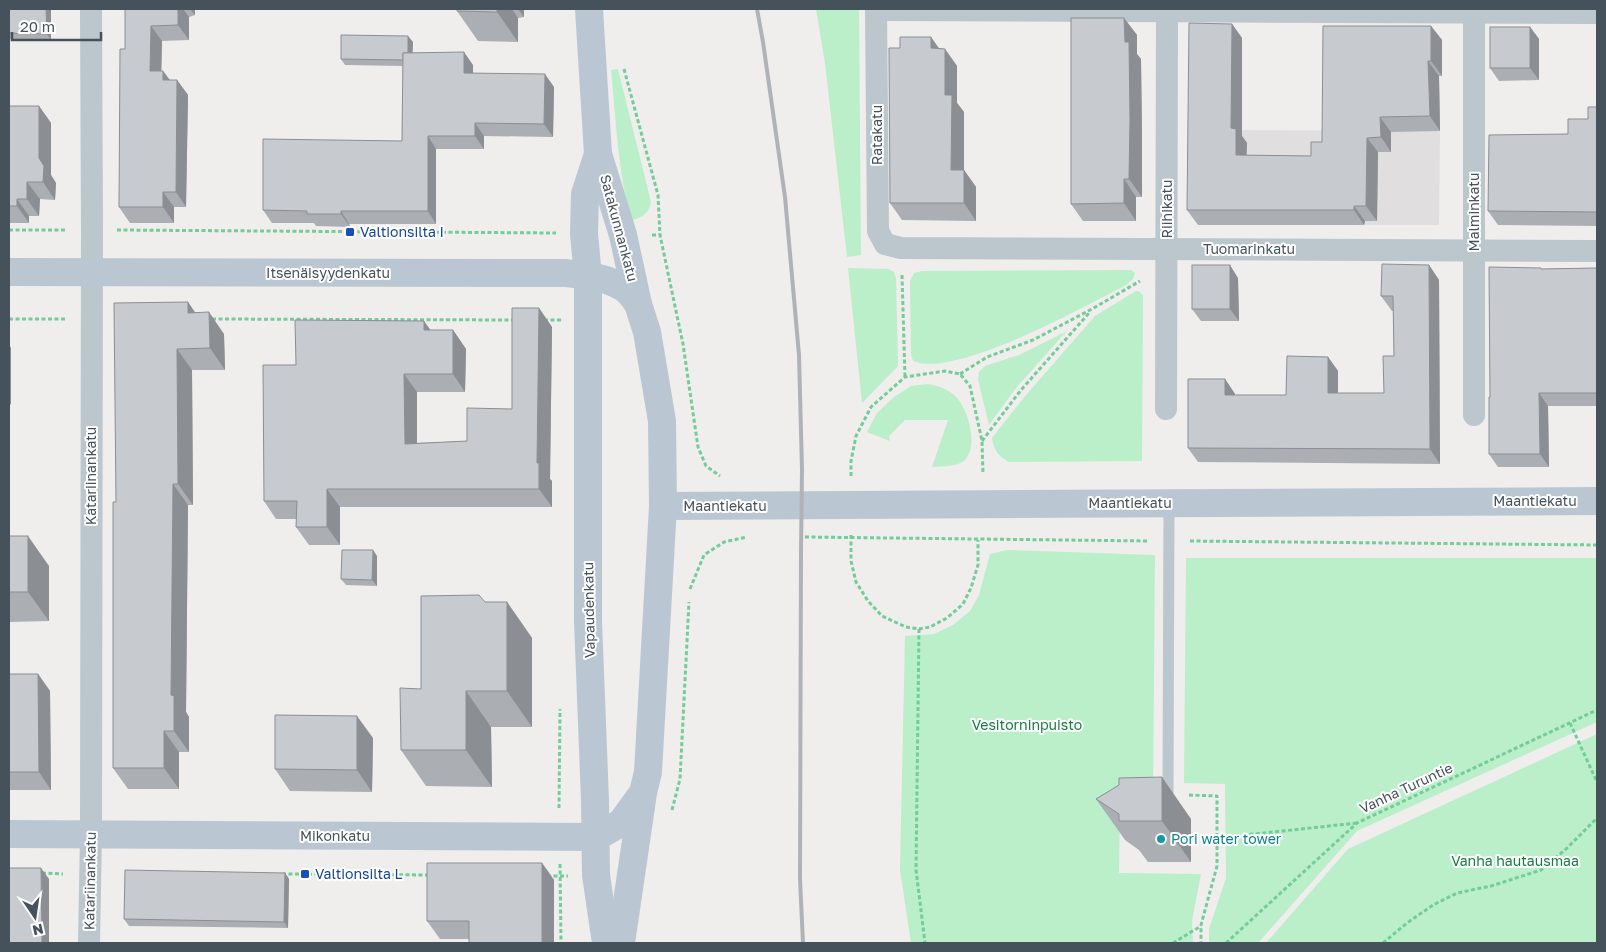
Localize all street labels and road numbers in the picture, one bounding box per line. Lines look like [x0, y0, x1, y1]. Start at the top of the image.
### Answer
street label: Ratakatu [868, 105, 885, 165]
street label: Satakunnankatu [597, 173, 642, 283]
street label: Malminkatu [1465, 173, 1482, 251]
street label: Riihikatu [1158, 180, 1175, 239]
street label: Tuomarinkatu [1203, 240, 1295, 257]
street label: Itsenäisyydenkatu [266, 264, 390, 281]
street label: Katariinankatu [82, 427, 99, 525]
street label: Maantiekatu [1493, 492, 1577, 509]
street label: Maantiekatu [1088, 494, 1172, 511]
street label: Maantiekatu [683, 497, 767, 514]
street label: Vapaudenkatu [579, 562, 598, 658]
street label: Vanha Turuntie [1356, 759, 1455, 817]
street label: Mikonkatu [300, 827, 370, 844]
street label: Katariinankatu [80, 832, 99, 930]

